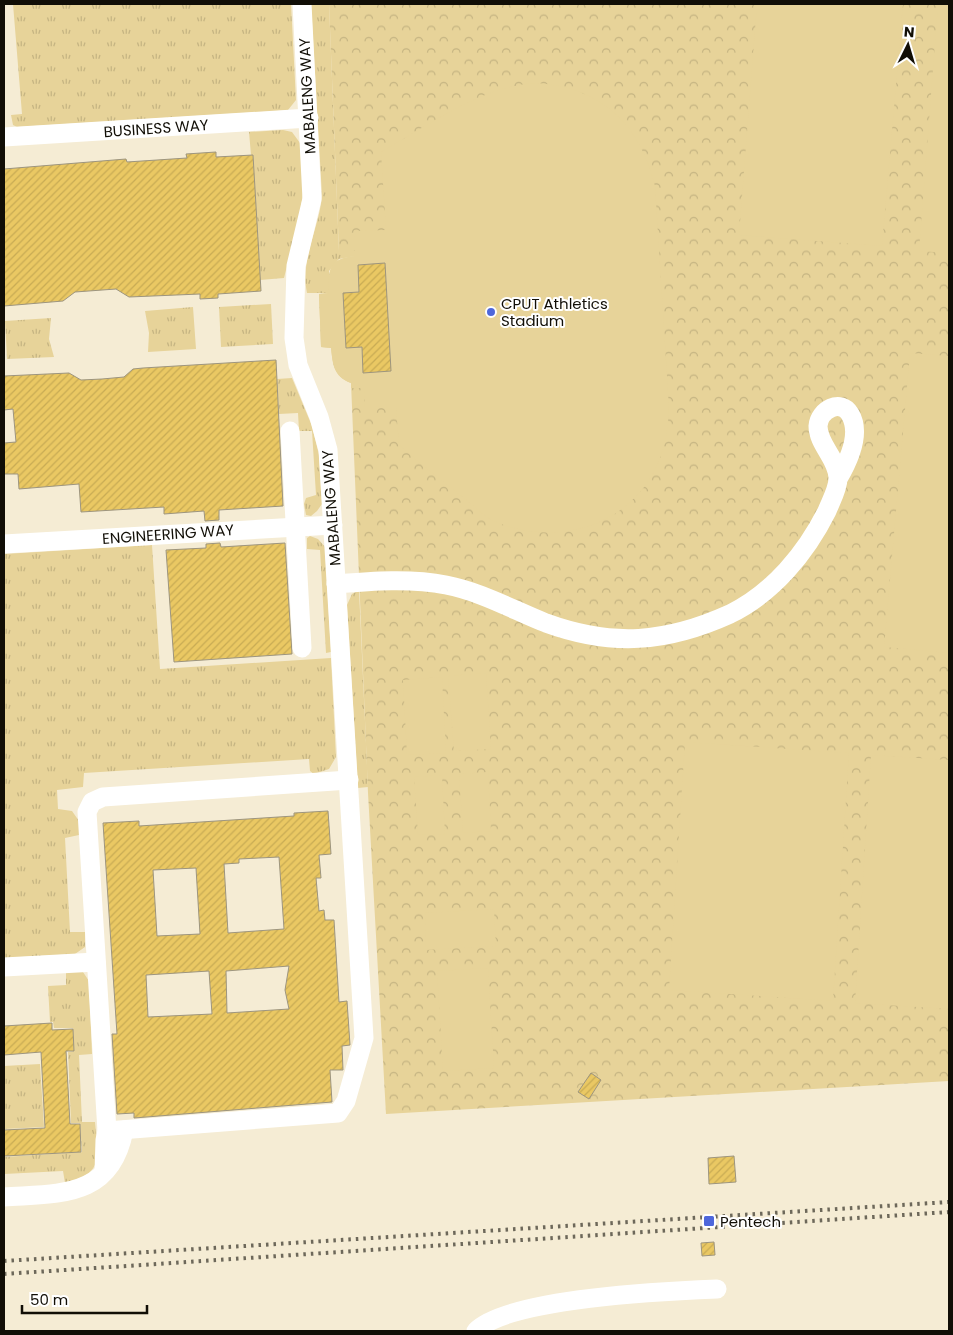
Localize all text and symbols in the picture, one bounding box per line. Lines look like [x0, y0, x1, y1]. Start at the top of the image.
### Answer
north arrow [883, 20, 933, 70]
text: N [903, 22, 915, 42]
street label: MABALENG WAY [293, 37, 321, 155]
street label: BUSINESS WAY [103, 114, 209, 142]
place label: CPUT Athletics Stadium [501, 293, 608, 331]
marker: CPUT Athletics Stadium [485, 306, 497, 318]
street label: MABALENG WAY [316, 449, 346, 567]
street label: ENGINEERING WAY [101, 519, 235, 549]
place label: Pentech [720, 1211, 781, 1232]
marker: Pentech [702, 1214, 716, 1228]
scale bar [22, 1282, 148, 1314]
text: 50 m [30, 1289, 68, 1310]

